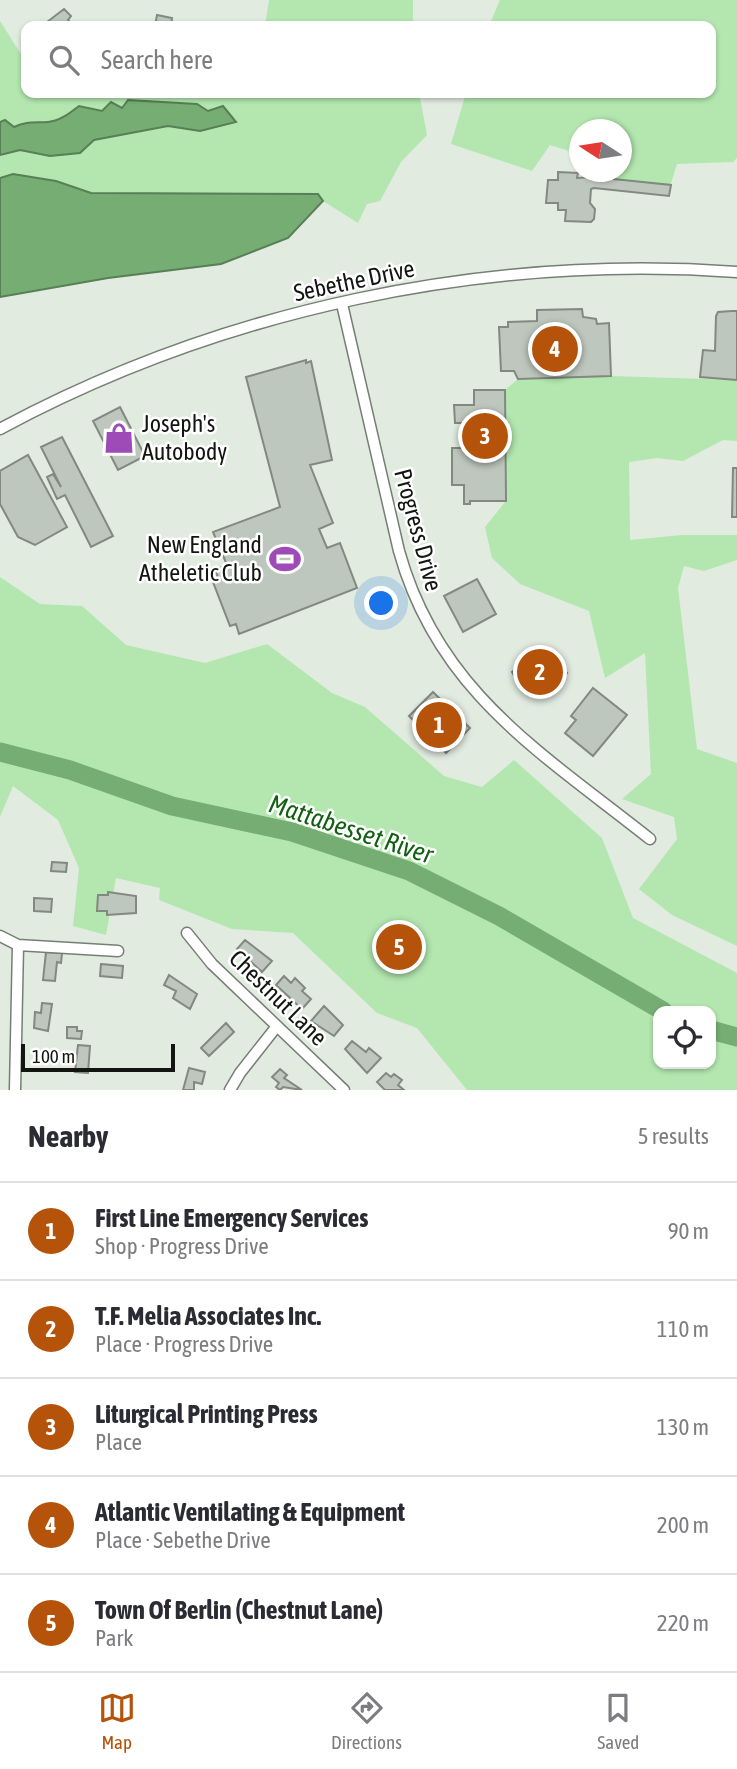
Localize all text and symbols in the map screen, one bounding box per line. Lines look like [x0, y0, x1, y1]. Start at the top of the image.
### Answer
search box [21, 21, 716, 98]
icon: search [45, 41, 83, 79]
text: Search here [101, 45, 213, 75]
north arrow [569, 119, 632, 182]
street label: Sebethe Drive [291, 255, 417, 306]
pin: 4 [532, 323, 578, 375]
place label: Joseph's Autobody [142, 410, 227, 465]
pin: 3 [462, 410, 508, 462]
shop icon: Joseph's Autobody [102, 421, 136, 455]
street label: Progress Drive [389, 466, 448, 594]
place label: New England Atheletic Club [139, 531, 262, 586]
sports icon: New England Atheletic Club [268, 542, 302, 576]
your location [364, 586, 398, 620]
pin: 2 [517, 646, 563, 698]
pin: 1 [416, 699, 462, 751]
water label: Mattabesset River [265, 788, 438, 870]
pin: 5 [376, 921, 422, 973]
street label: Chestnut Lane [224, 944, 333, 1051]
map controls [653, 1006, 716, 1069]
button: locate [653, 1006, 716, 1069]
scale bar [21, 1041, 175, 1073]
text: 100 m [32, 1045, 75, 1067]
text: Nearby [28, 1119, 108, 1153]
text: 5 results [638, 1123, 709, 1149]
text: First Line Emergency Services [95, 1203, 369, 1233]
text: 1 [46, 1218, 56, 1244]
text: 90 m [668, 1218, 709, 1244]
text: Shop · Progress Drive [95, 1233, 269, 1259]
text: T.F. Melia Associates Inc. [95, 1301, 321, 1331]
text: 2 [46, 1316, 56, 1342]
text: 110 m [657, 1316, 709, 1342]
text: Place · Progress Drive [95, 1331, 273, 1357]
text: Liturgical Printing Press [95, 1399, 318, 1429]
text: 3 [46, 1414, 56, 1440]
text: 130 m [657, 1414, 709, 1440]
text: Place [95, 1429, 142, 1455]
text: Atlantic Ventilating & Equipment [95, 1497, 405, 1527]
text: 4 [46, 1512, 56, 1538]
text: 200 m [657, 1512, 709, 1538]
text: Place · Sebethe Drive [95, 1527, 271, 1553]
text: Town Of Berlin (Chestnut Lane) [95, 1595, 383, 1625]
text: 5 [46, 1610, 56, 1636]
text: 220 m [657, 1610, 709, 1636]
text: Park [95, 1625, 133, 1651]
tab: Map [98, 1689, 136, 1753]
tab: Directions [331, 1689, 402, 1753]
tab: Saved [597, 1689, 639, 1753]

